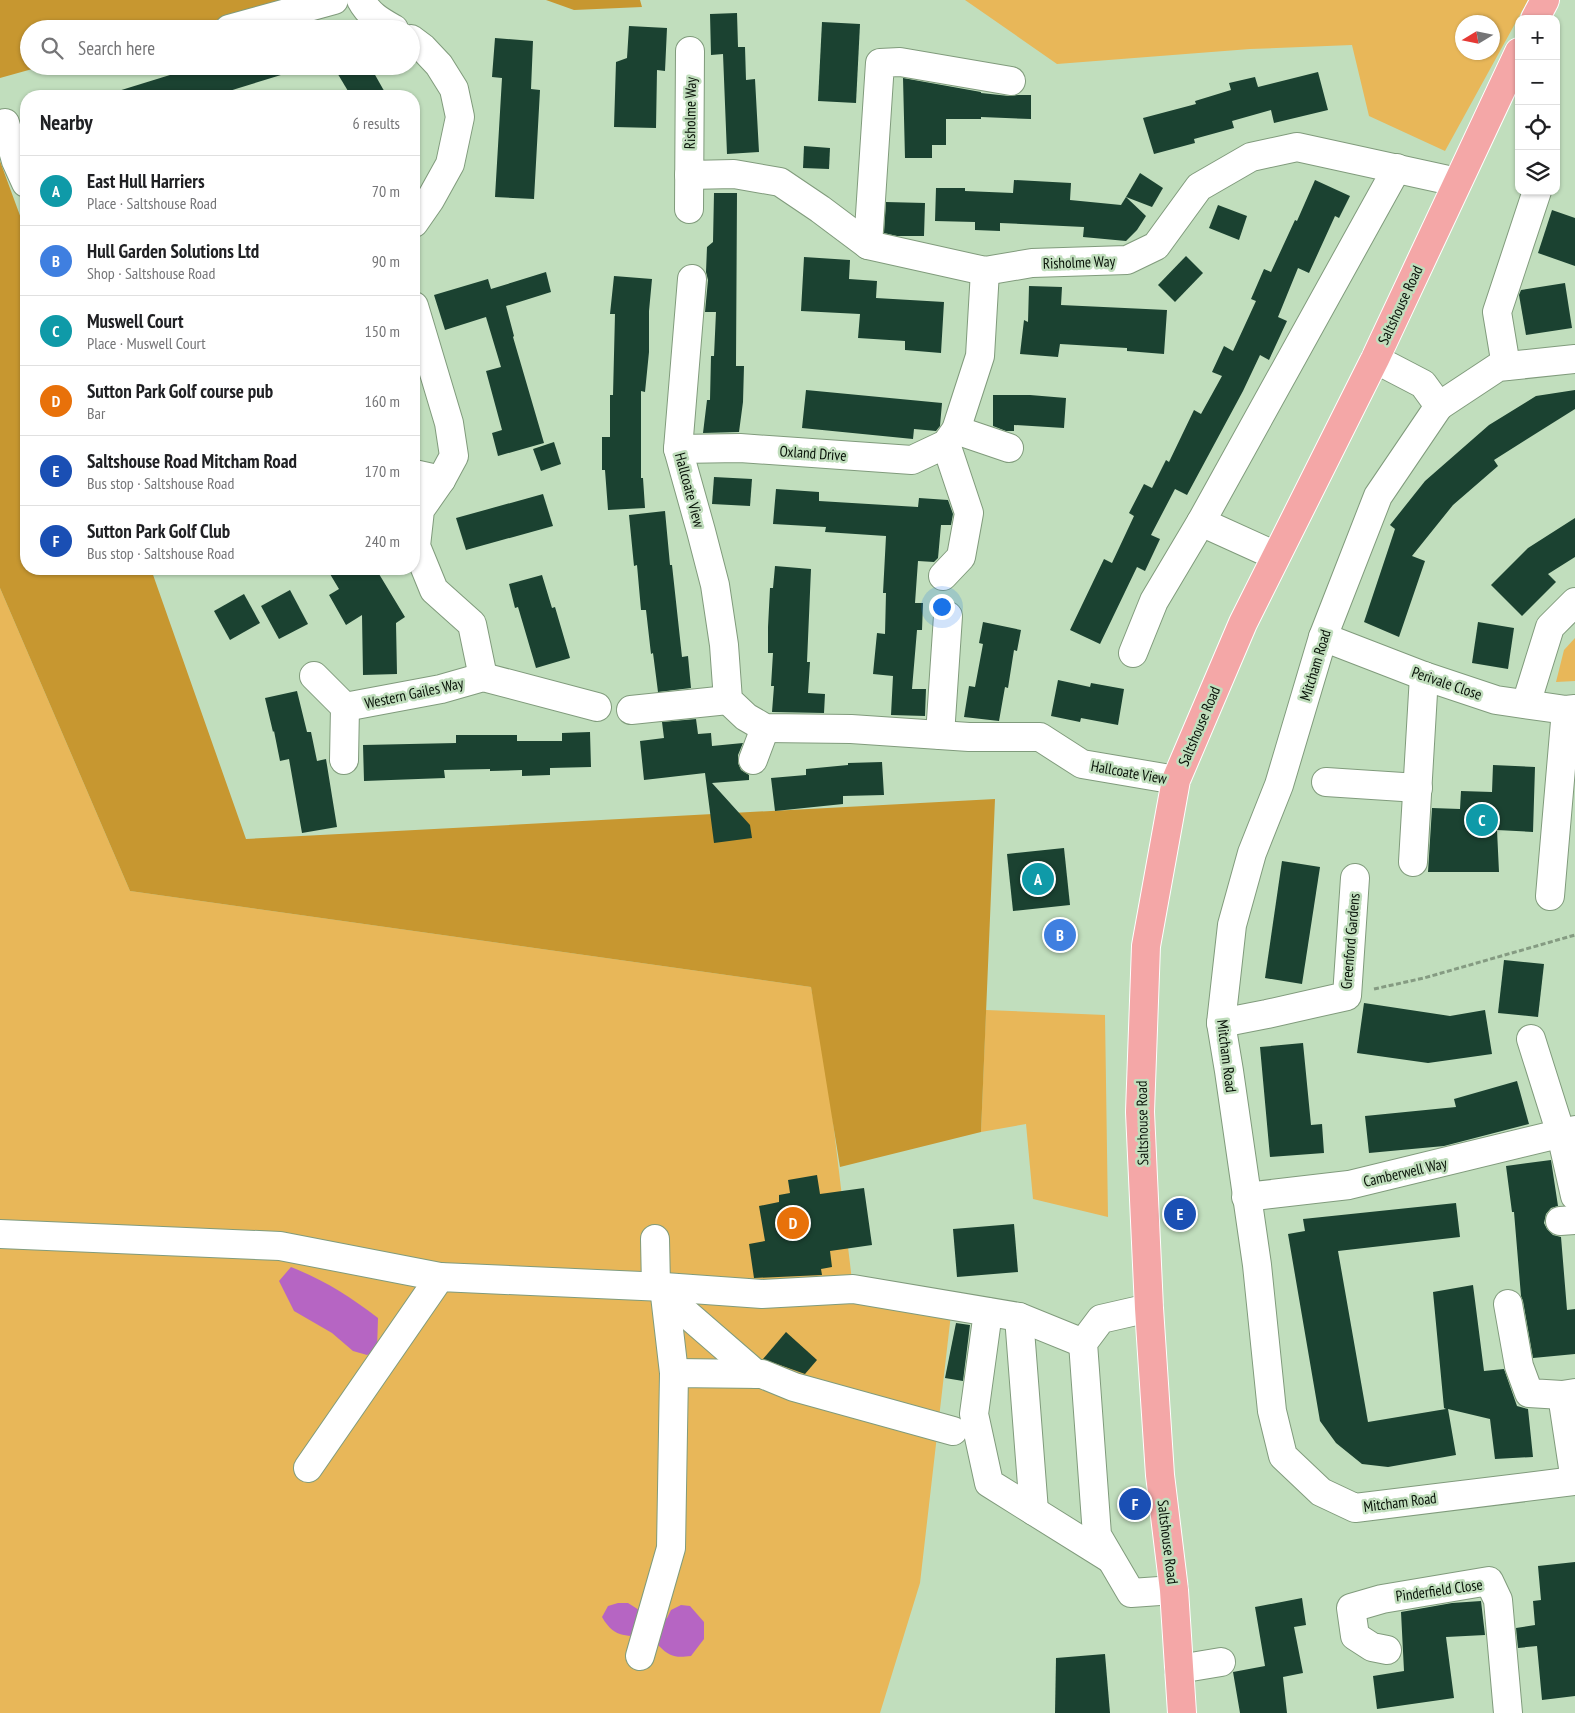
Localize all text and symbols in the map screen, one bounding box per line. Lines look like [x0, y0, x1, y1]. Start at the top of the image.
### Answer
north arrow [1455, 15, 1500, 60]
map controls [1515, 15, 1560, 195]
button: + [1515, 15, 1560, 60]
search box [20, 20, 420, 75]
icon: search [38, 34, 66, 62]
text: Search here [78, 36, 155, 60]
button: − [1515, 60, 1560, 105]
street label: Risholme Way [680, 76, 700, 149]
button: locate [1515, 105, 1560, 150]
text: Nearby [40, 109, 93, 136]
text: 6 results [353, 113, 400, 133]
button: layers [1515, 150, 1560, 195]
text: East Hull Harriers [87, 169, 205, 193]
text: A [52, 181, 60, 201]
text: 70 m [372, 181, 400, 201]
text: Place · Saltshouse Road [87, 193, 217, 213]
text: Hull Garden Solutions Ltd [87, 239, 259, 263]
text: B [52, 251, 60, 271]
text: 90 m [372, 251, 400, 271]
street label: Risholme Way [1043, 251, 1116, 273]
text: Shop · Saltshouse Road [87, 263, 215, 283]
street label: Saltshouse Road [1373, 263, 1427, 347]
text: Muswell Court [87, 309, 184, 333]
text: C [52, 321, 60, 341]
text: 150 m [365, 321, 400, 341]
text: Place · Muswell Court [87, 333, 206, 353]
text: Sutton Park Golf course pub [87, 379, 273, 403]
text: D [52, 391, 60, 411]
text: 160 m [365, 391, 400, 411]
text: Bar [87, 403, 105, 423]
street label: Oxland Drive [779, 441, 847, 465]
text: Saltshouse Road Mitcham Road [87, 449, 297, 473]
street label: Hallcoate View [671, 450, 709, 530]
text: E [53, 461, 59, 481]
text: 170 m [365, 461, 400, 481]
text: Bus stop · Saltshouse Road [87, 473, 234, 493]
text: Sutton Park Golf Club [87, 519, 230, 543]
text: F [53, 531, 59, 551]
text: 240 m [365, 531, 400, 551]
text: Bus stop · Saltshouse Road [87, 543, 234, 563]
your location [929, 594, 955, 620]
street label: Mitcham Road [1295, 627, 1335, 703]
street label: Perivale Close [1410, 662, 1484, 704]
street label: Western Gailes Way [363, 673, 465, 713]
street label: Saltshouse Road [1174, 683, 1224, 769]
street label: Hallcoate View [1090, 756, 1169, 788]
pin: C [1466, 801, 1498, 839]
pin: A [1022, 860, 1054, 898]
street label: Greenford Gardens [1336, 892, 1364, 990]
pin: B [1044, 916, 1076, 954]
street label: Mitcham Road [1213, 1018, 1241, 1094]
street label: Saltshouse Road [1132, 1080, 1152, 1166]
street label: Camberwell Way [1361, 1153, 1449, 1191]
pin: E [1164, 1195, 1196, 1233]
pin: D [777, 1204, 809, 1242]
pin: F [1119, 1485, 1151, 1523]
street label: Mitcham Road [1362, 1488, 1438, 1516]
street label: Saltshouse Road [1153, 1499, 1183, 1585]
street label: Pinderfield Close [1394, 1575, 1484, 1605]

